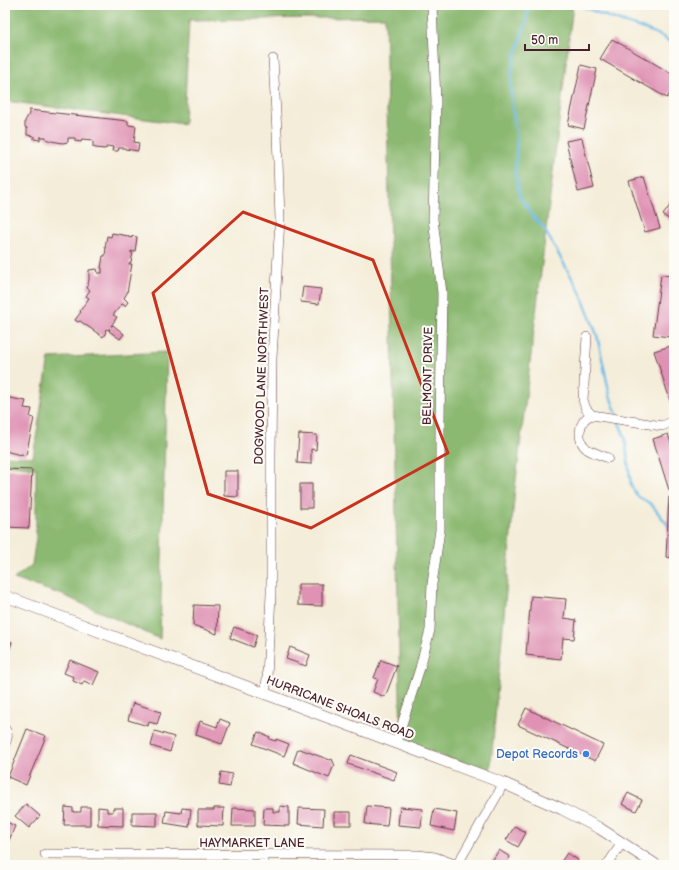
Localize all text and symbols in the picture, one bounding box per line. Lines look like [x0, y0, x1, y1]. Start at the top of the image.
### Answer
scale bar [525, 26, 589, 52]
text: 50 m [531, 33, 558, 48]
street label: DOGWOOD LANE NORTHWEST [251, 286, 273, 465]
street label: BELMONT DRIVE [420, 327, 436, 425]
street label: HURRICANE SHOALS ROAD [264, 673, 416, 743]
place label: Depot Records [496, 747, 578, 762]
marker: Depot Records [581, 749, 591, 759]
street label: HAYMARKET LANE [199, 836, 305, 851]

